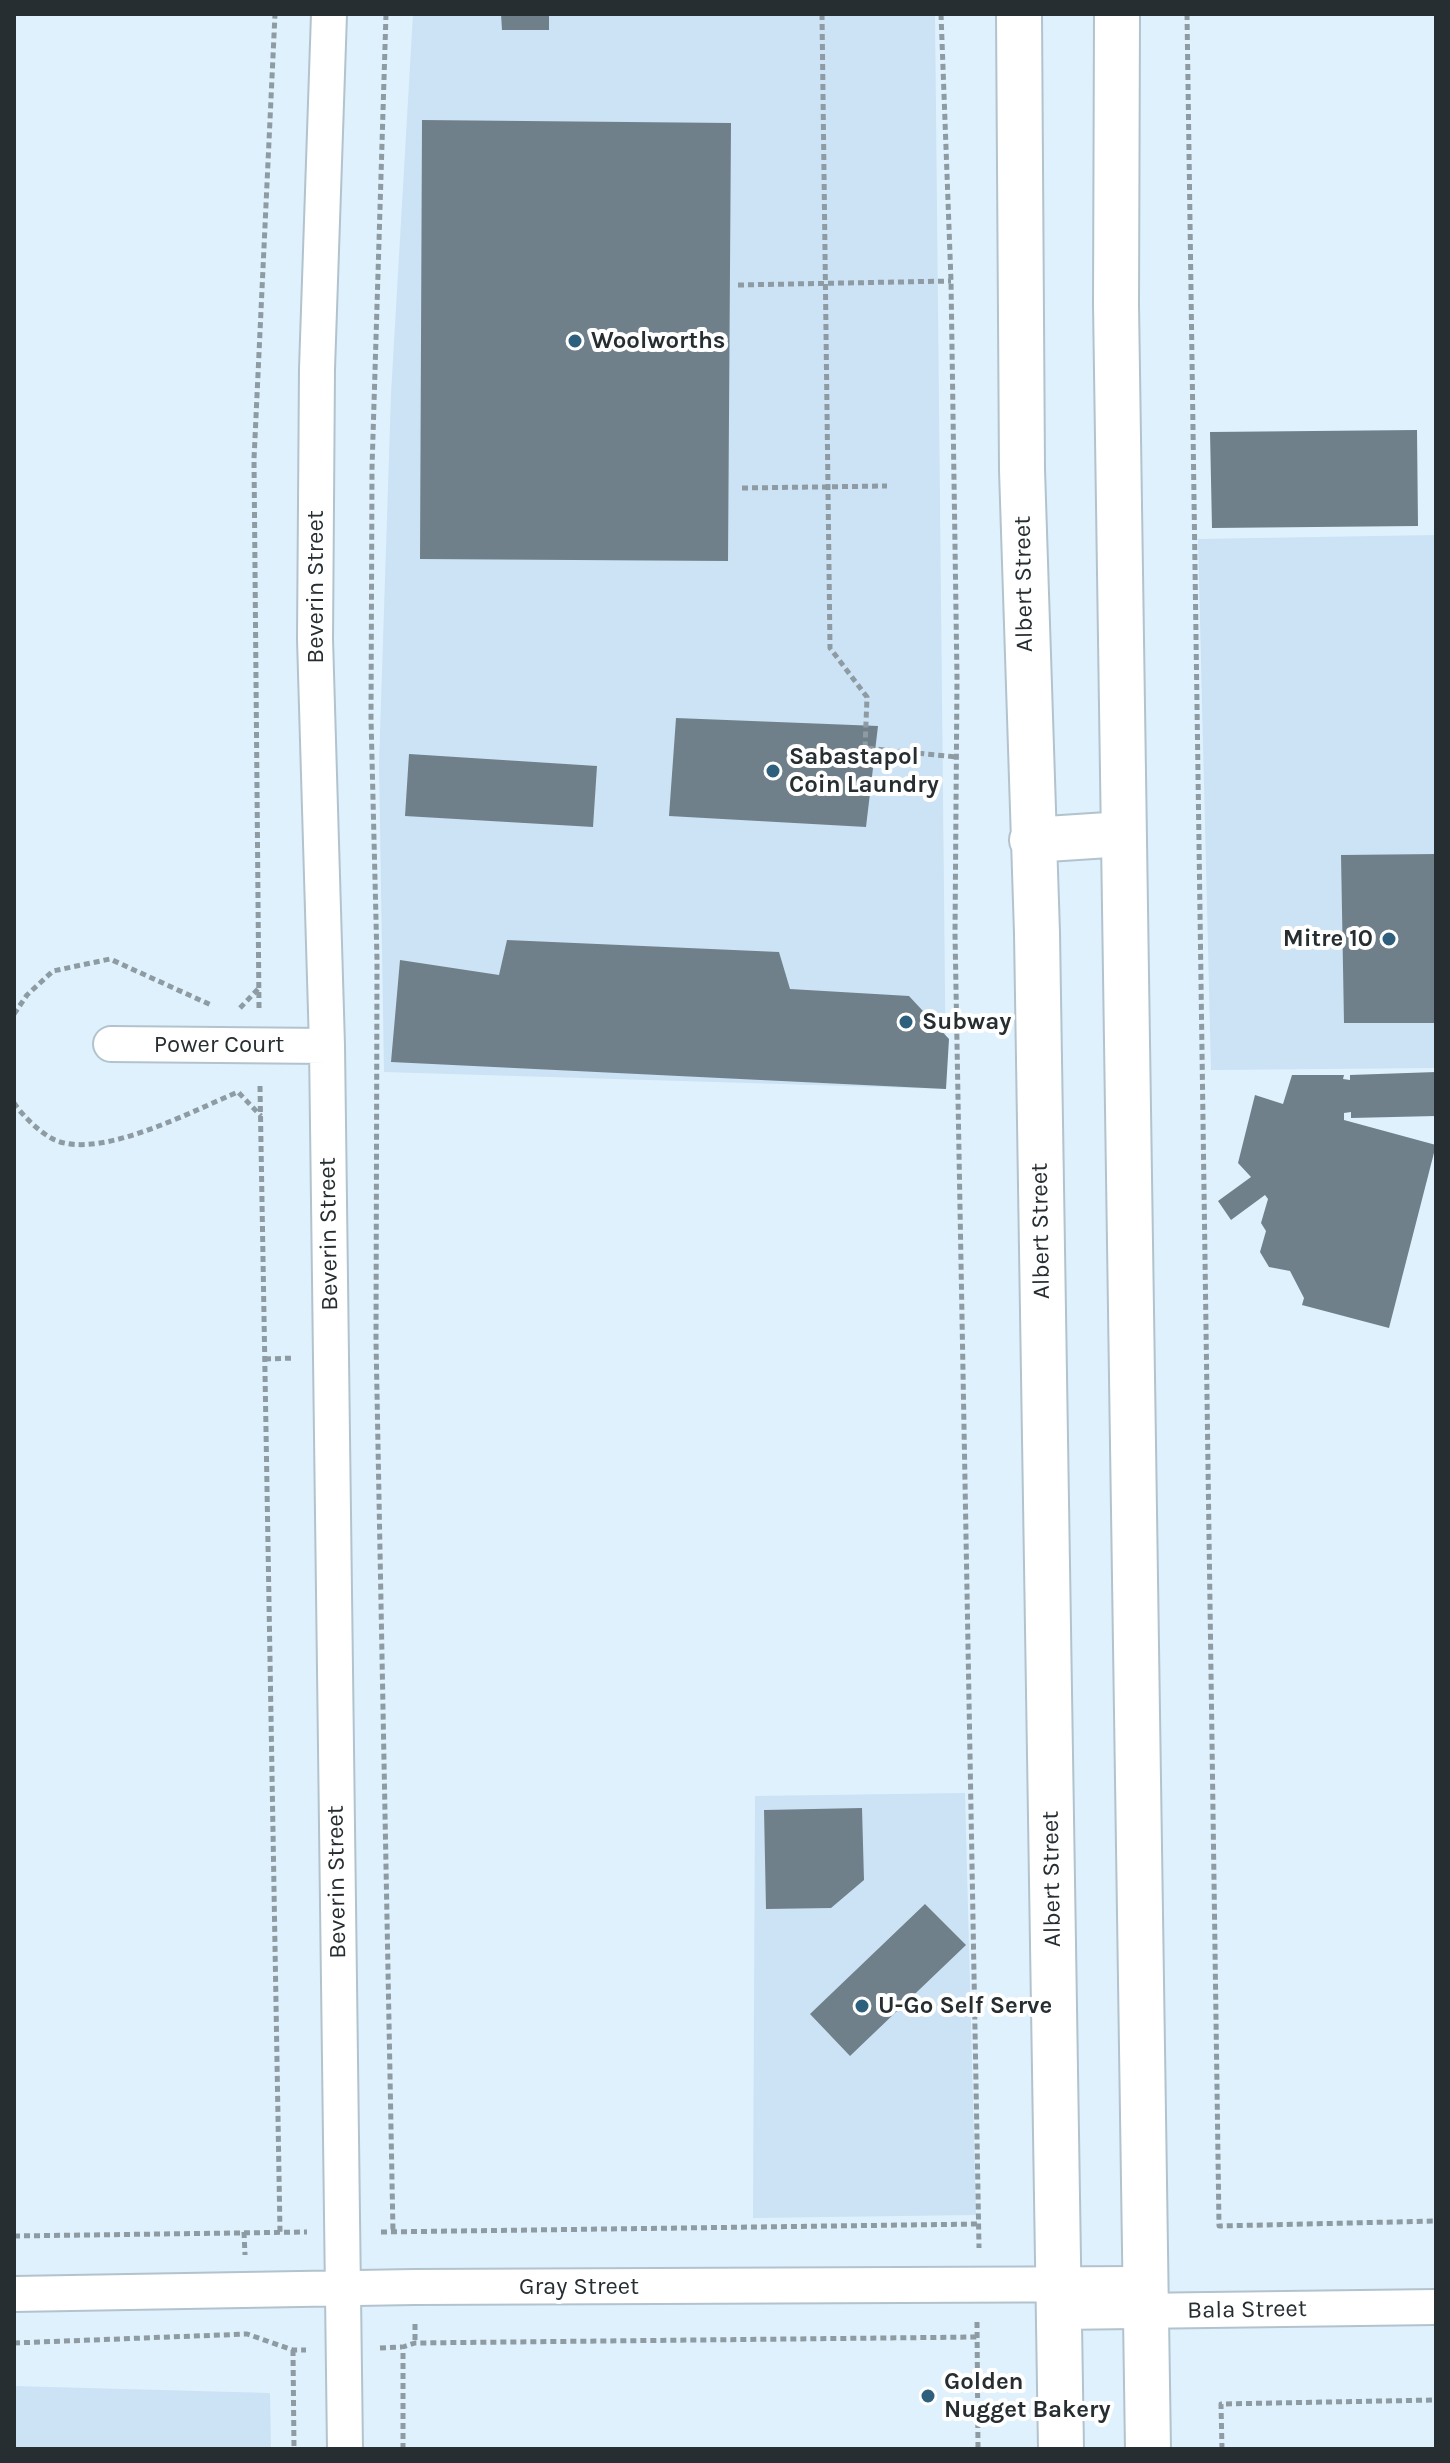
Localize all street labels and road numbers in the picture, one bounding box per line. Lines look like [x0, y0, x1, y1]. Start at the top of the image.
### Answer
street label: Beverin Street [302, 510, 330, 664]
street label: Albert Street [1008, 516, 1040, 652]
street label: Power Court [154, 1031, 284, 1059]
street label: Beverin Street [313, 1157, 345, 1311]
street label: Albert Street [1025, 1163, 1057, 1299]
street label: Beverin Street [321, 1805, 353, 1959]
street label: Albert Street [1036, 1811, 1068, 1947]
street label: Gray Street [519, 2273, 639, 2301]
street label: Bala Street [1187, 2295, 1307, 2325]

